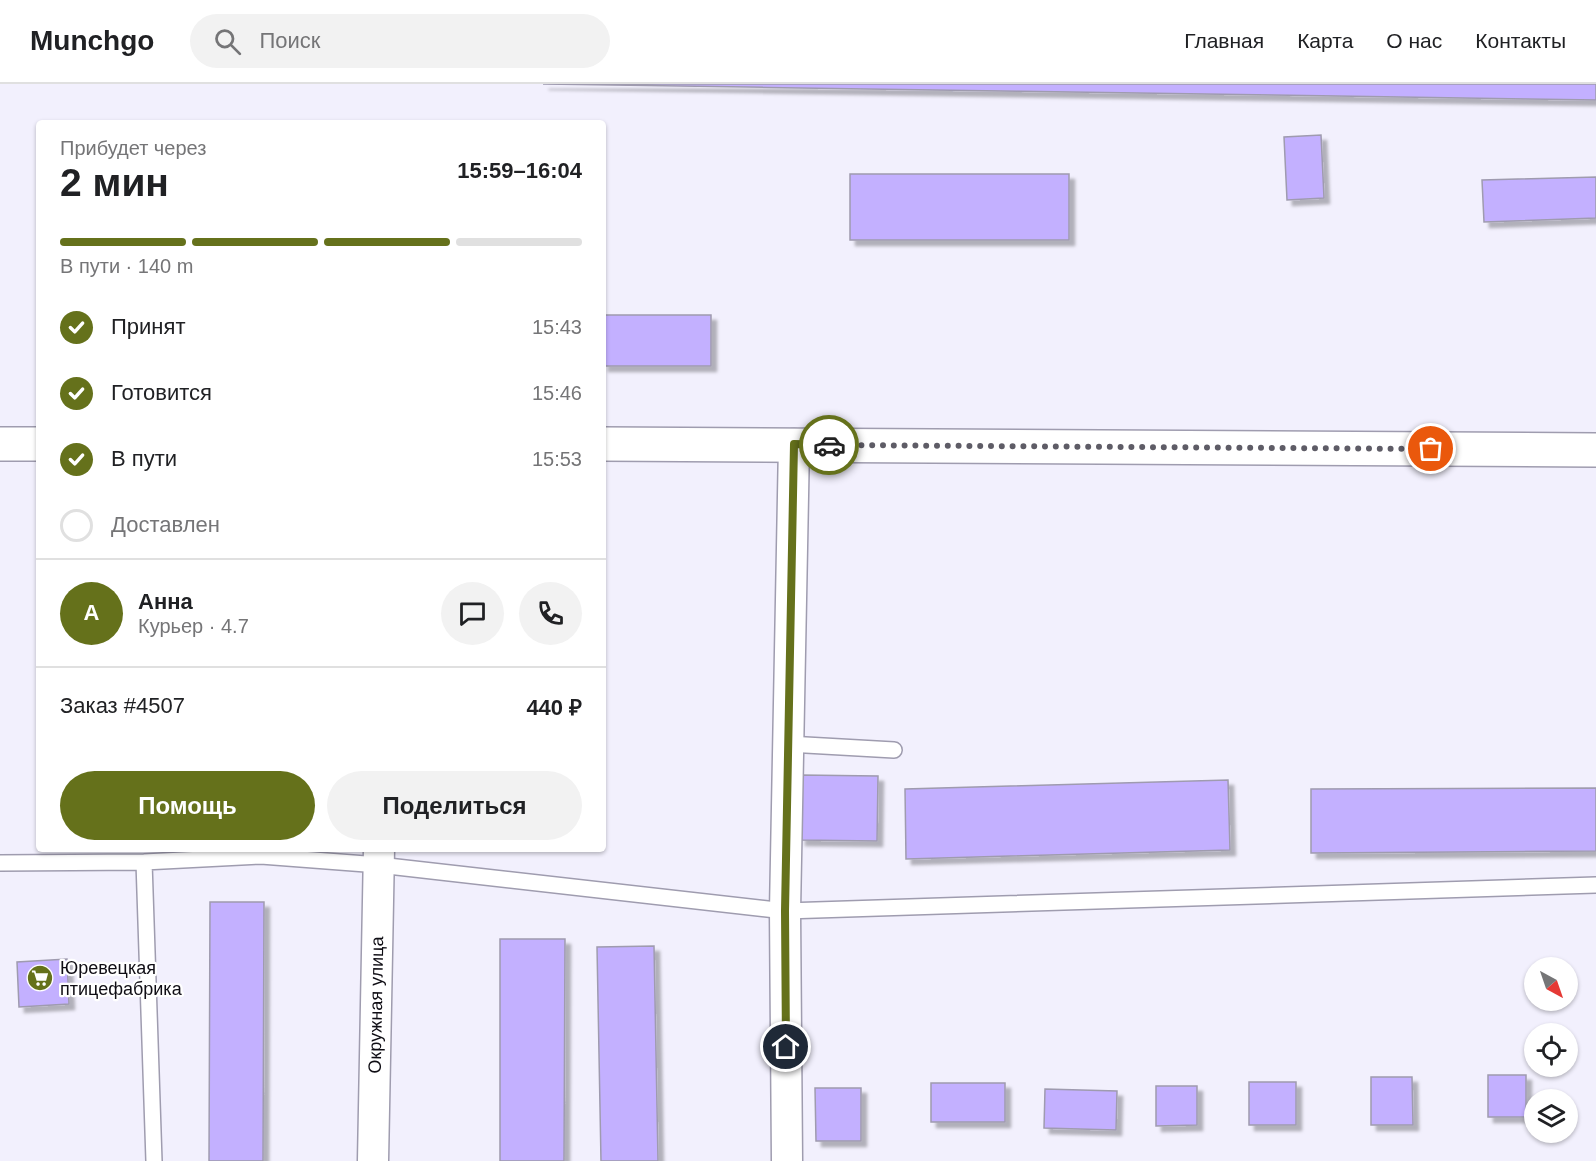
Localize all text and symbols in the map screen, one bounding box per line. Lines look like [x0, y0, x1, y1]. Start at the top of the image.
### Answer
search box [190, 14, 610, 68]
text: Munchgo [30, 25, 154, 56]
icon: search [211, 25, 244, 58]
text: Поиск [259, 28, 320, 53]
text: Главная [1184, 29, 1264, 52]
text: Карта [1297, 29, 1353, 52]
text: О нас [1386, 29, 1442, 52]
text: Контакты [1475, 29, 1566, 52]
text: Прибудет через [60, 137, 206, 159]
text: 15:59–16:04 [457, 158, 582, 183]
text: 2 мин [60, 161, 169, 204]
text: В пути · 140 m [60, 255, 193, 277]
icon: check [60, 311, 93, 344]
text: Принят [111, 314, 185, 339]
text: 15:43 [532, 316, 582, 338]
icon: check [60, 377, 93, 410]
text: Готовится [111, 380, 212, 405]
text: 15:46 [532, 382, 582, 404]
courier [799, 415, 859, 475]
pin [1405, 423, 1456, 474]
icon: car [813, 429, 846, 462]
icon: bag [1414, 432, 1447, 465]
icon: check [60, 443, 93, 476]
text: В пути [111, 446, 177, 471]
text: 15:53 [532, 448, 582, 470]
text: Доставлен [111, 512, 220, 537]
button: chat [441, 582, 504, 645]
button: phone [519, 582, 582, 645]
text: Анна [138, 589, 193, 614]
text: А [84, 600, 99, 625]
text: Курьер · 4.7 [138, 615, 249, 637]
text: Заказ #4507 [60, 693, 185, 718]
text: 440 ₽ [526, 695, 582, 720]
button: Помощь [60, 771, 315, 840]
button: Поделиться [327, 771, 582, 840]
street label: Окружная улица [365, 935, 387, 1074]
north arrow [1524, 957, 1578, 1011]
map controls [1524, 957, 1578, 1143]
place label: Юревецкая птицефабрика [60, 958, 183, 999]
supermarket icon: Юревецкая птицефабрика [25, 963, 55, 993]
pin [760, 1021, 811, 1072]
button: locate [1524, 1023, 1578, 1077]
icon: home [769, 1030, 802, 1063]
button: layers [1524, 1089, 1578, 1143]

